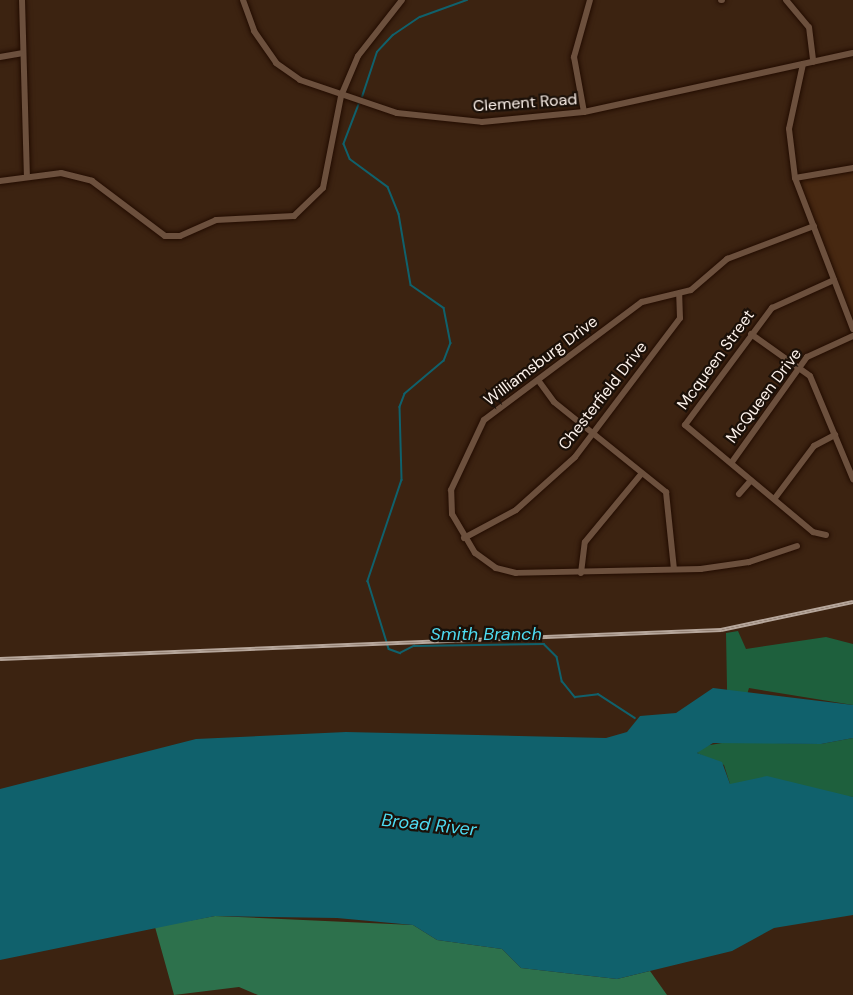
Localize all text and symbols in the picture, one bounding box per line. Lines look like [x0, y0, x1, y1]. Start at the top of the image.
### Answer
street label: Clement Road [472, 90, 578, 116]
street label: Mcqueen Street [673, 306, 759, 414]
street label: Williamsburg Drive [480, 312, 602, 410]
street label: Chesterfield Drive [555, 338, 651, 454]
street label: McQueen Drive [722, 345, 806, 447]
water label: Smith Branch [430, 623, 542, 645]
water label: Broad River [380, 809, 478, 841]

